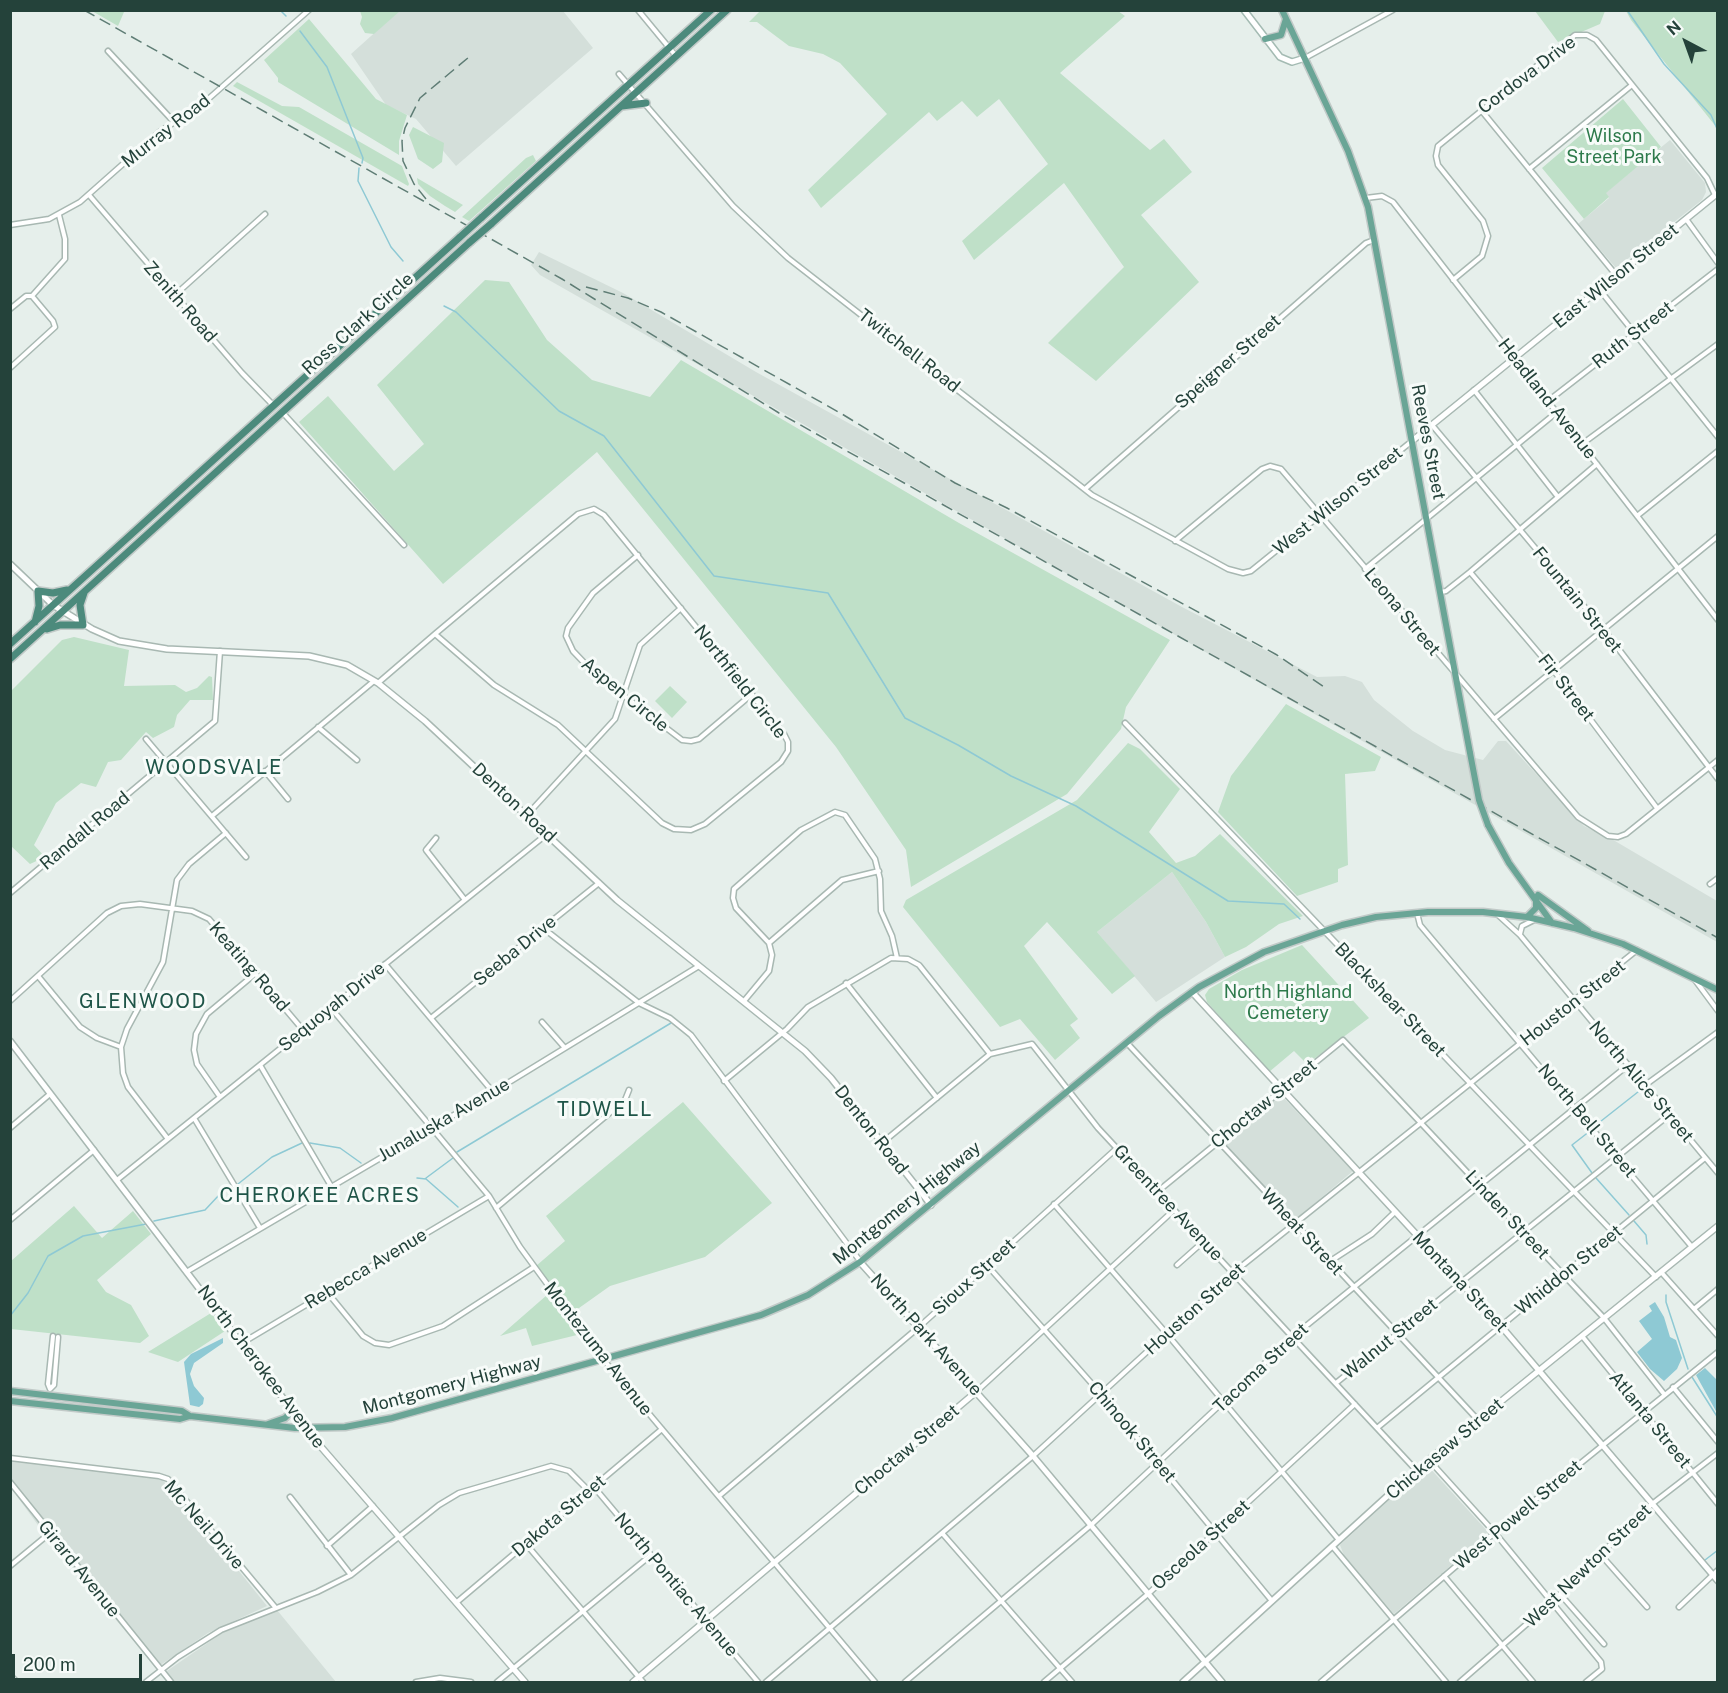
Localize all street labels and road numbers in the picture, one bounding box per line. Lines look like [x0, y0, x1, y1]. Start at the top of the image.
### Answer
street label: Cordova Drive [1474, 31, 1580, 119]
street label: Murray Road [117, 90, 215, 172]
street label: East Wilson Street [1549, 219, 1683, 333]
street label: Zenith Road [139, 257, 221, 347]
street label: Ross Clark Circle [298, 268, 418, 380]
street label: Ruth Street [1588, 297, 1678, 373]
street label: Twitchell Road [854, 305, 964, 397]
street label: Speigner Street [1171, 310, 1285, 414]
street label: Headland Avenue [1493, 334, 1601, 464]
street label: Reeves Street [1406, 382, 1450, 502]
street label: West Wilson Street [1269, 442, 1407, 560]
street label: Fountain Street [1528, 543, 1626, 657]
street label: Leona Street [1359, 564, 1445, 660]
street label: Northfield Circle [689, 621, 791, 743]
street label: Fir Street [1533, 650, 1599, 726]
street label: Aspen Circle [577, 653, 673, 737]
street label: Denton Road [468, 759, 560, 847]
street label: Randall Road [36, 787, 134, 875]
street label: Seeba Drive [469, 911, 561, 991]
street label: Keating Road [204, 918, 294, 1016]
street label: Blackshear Street [1330, 938, 1450, 1062]
street label: Houston Street [1516, 955, 1630, 1051]
street label: Sequoyah Drive [274, 957, 390, 1057]
street label: North Alice Street [1584, 1017, 1698, 1147]
street label: Choctaw Street [1207, 1055, 1321, 1153]
street label: North Bell Street [1533, 1060, 1641, 1182]
street label: Junaluska Avenue [374, 1073, 514, 1167]
street label: Denton Road [830, 1081, 912, 1179]
street label: Montgomery Highway [829, 1137, 985, 1269]
street label: Greentree Avenue [1109, 1140, 1227, 1266]
street label: Linden Street [1460, 1166, 1554, 1264]
street label: Wheat Street [1256, 1184, 1348, 1280]
street label: Whiddon Street [1511, 1220, 1627, 1320]
street label: Rebecca Avenue [301, 1224, 431, 1314]
street label: Montana Street [1408, 1227, 1512, 1337]
street label: Sioux Street [928, 1234, 1020, 1320]
street label: Houston Street [1140, 1258, 1250, 1360]
street label: North Park Avenue [866, 1270, 986, 1400]
street label: Montezuma Avenue [539, 1278, 657, 1420]
street label: North Cherokee Avenue [193, 1281, 329, 1453]
street label: Walnut Street [1338, 1294, 1442, 1384]
street label: Tacoma Street [1209, 1319, 1313, 1417]
street label: Montgomery Highway [360, 1351, 544, 1419]
street label: Atlanta Street [1604, 1367, 1696, 1473]
street label: Chinook Street [1084, 1377, 1180, 1487]
street label: Chickasaw Street [1382, 1394, 1508, 1504]
street label: Choctaw Street [850, 1400, 964, 1500]
street label: West Powell Street [1450, 1455, 1586, 1575]
street label: Dakota Street [508, 1471, 610, 1561]
street label: Mc Neil Drive [159, 1476, 249, 1574]
street label: Osceola Street [1147, 1495, 1255, 1595]
street label: West Newton Street [1520, 1500, 1656, 1632]
street label: North Pontiac Avenue [610, 1509, 742, 1661]
street label: Girard Avenue [33, 1516, 125, 1622]

